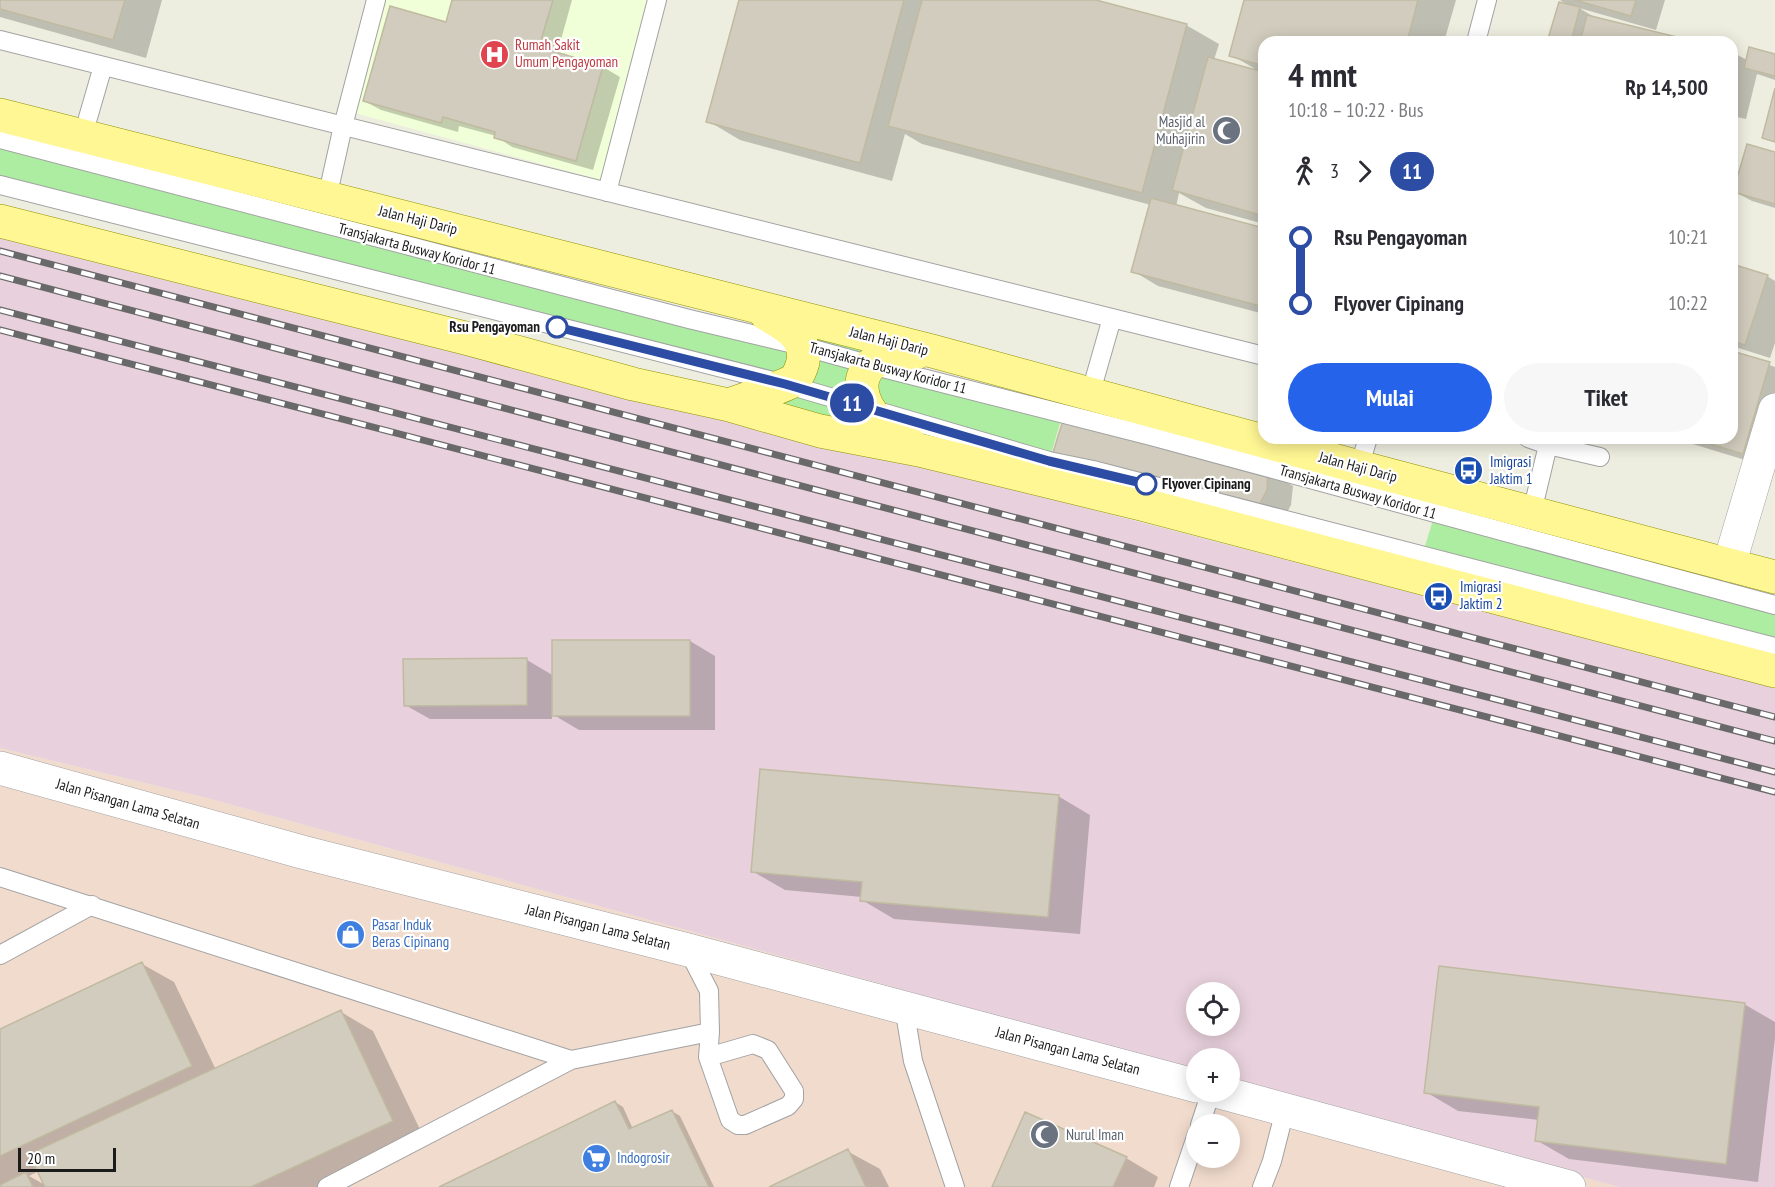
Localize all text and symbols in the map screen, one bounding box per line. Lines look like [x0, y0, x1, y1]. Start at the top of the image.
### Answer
place label: Rumah Sakit Umum Pengayoman [515, 35, 618, 71]
hospital icon: Rumah Sakit Umum Pengayoman [478, 38, 510, 70]
text: 4 mnt [1288, 53, 1357, 96]
text: Rp 14,500 [1625, 73, 1708, 101]
text: 10:18 – 10:22 · Bus [1288, 97, 1423, 123]
place label: Masjid al Muhajirin [1156, 112, 1205, 148]
mosque icon: Masjid al Muhajirin [1210, 115, 1242, 147]
icon: walk [1288, 155, 1321, 188]
icon: forward [1348, 155, 1381, 188]
text: 3 [1330, 158, 1339, 184]
text: 11 [1402, 158, 1422, 185]
street label: Jalan Haji Darip [376, 200, 459, 238]
street label: Transjakarta Busway Koridor 11 [336, 218, 498, 279]
text: Rsu Pengayoman [1334, 223, 1467, 251]
text: 10:21 [1668, 224, 1708, 250]
text: Flyover Cipinang [1334, 289, 1464, 317]
text: 10:22 [1668, 290, 1708, 316]
marker: Rsu Pengayoman [546, 316, 568, 338]
place label: Rsu Pengayoman [449, 317, 540, 336]
street label: Jalan Haji Darip [847, 321, 930, 359]
street label: Transjakarta Busway Koridor 11 [807, 337, 969, 398]
button: Mulai [1288, 363, 1492, 432]
button: Tiket [1504, 363, 1708, 432]
line badge: 11 [825, 384, 879, 422]
text: 11 [842, 390, 862, 417]
street label: Jalan Haji Darip [1316, 447, 1399, 486]
place label: Imigrasi Jaktim 1 [1489, 452, 1533, 488]
bus stop icon: Imigrasi Jaktim 1 [1453, 455, 1485, 487]
street label: Transjakarta Busway Koridor 11 [1277, 460, 1439, 523]
marker: Flyover Cipinang [1135, 473, 1157, 495]
place label: Flyover Cipinang [1162, 474, 1251, 493]
place label: Imigrasi Jaktim 2 [1459, 577, 1503, 613]
bus stop icon: Imigrasi Jaktim 2 [1423, 580, 1455, 612]
street label: Jalan Pisangan Lama Selatan [53, 774, 202, 833]
street label: Jalan Pisangan Lama Selatan [523, 899, 673, 954]
place label: Pasar Induk Beras Cipinang [372, 915, 449, 951]
shop icon: Pasar Induk Beras Cipinang [335, 918, 367, 950]
map controls [1186, 982, 1240, 1168]
button: locate [1186, 982, 1240, 1036]
street label: Jalan Pisangan Lama Selatan [993, 1022, 1142, 1079]
button: + [1186, 1048, 1240, 1102]
button: − [1186, 1114, 1240, 1168]
mosque icon: Nurul Iman [1029, 1119, 1061, 1151]
place label: Nurul Iman [1066, 1125, 1124, 1144]
supermarket icon: Indogrosir [580, 1142, 612, 1174]
scale bar [18, 1145, 116, 1172]
text: 20 m [27, 1148, 55, 1168]
place label: Indogrosir [617, 1148, 670, 1167]

